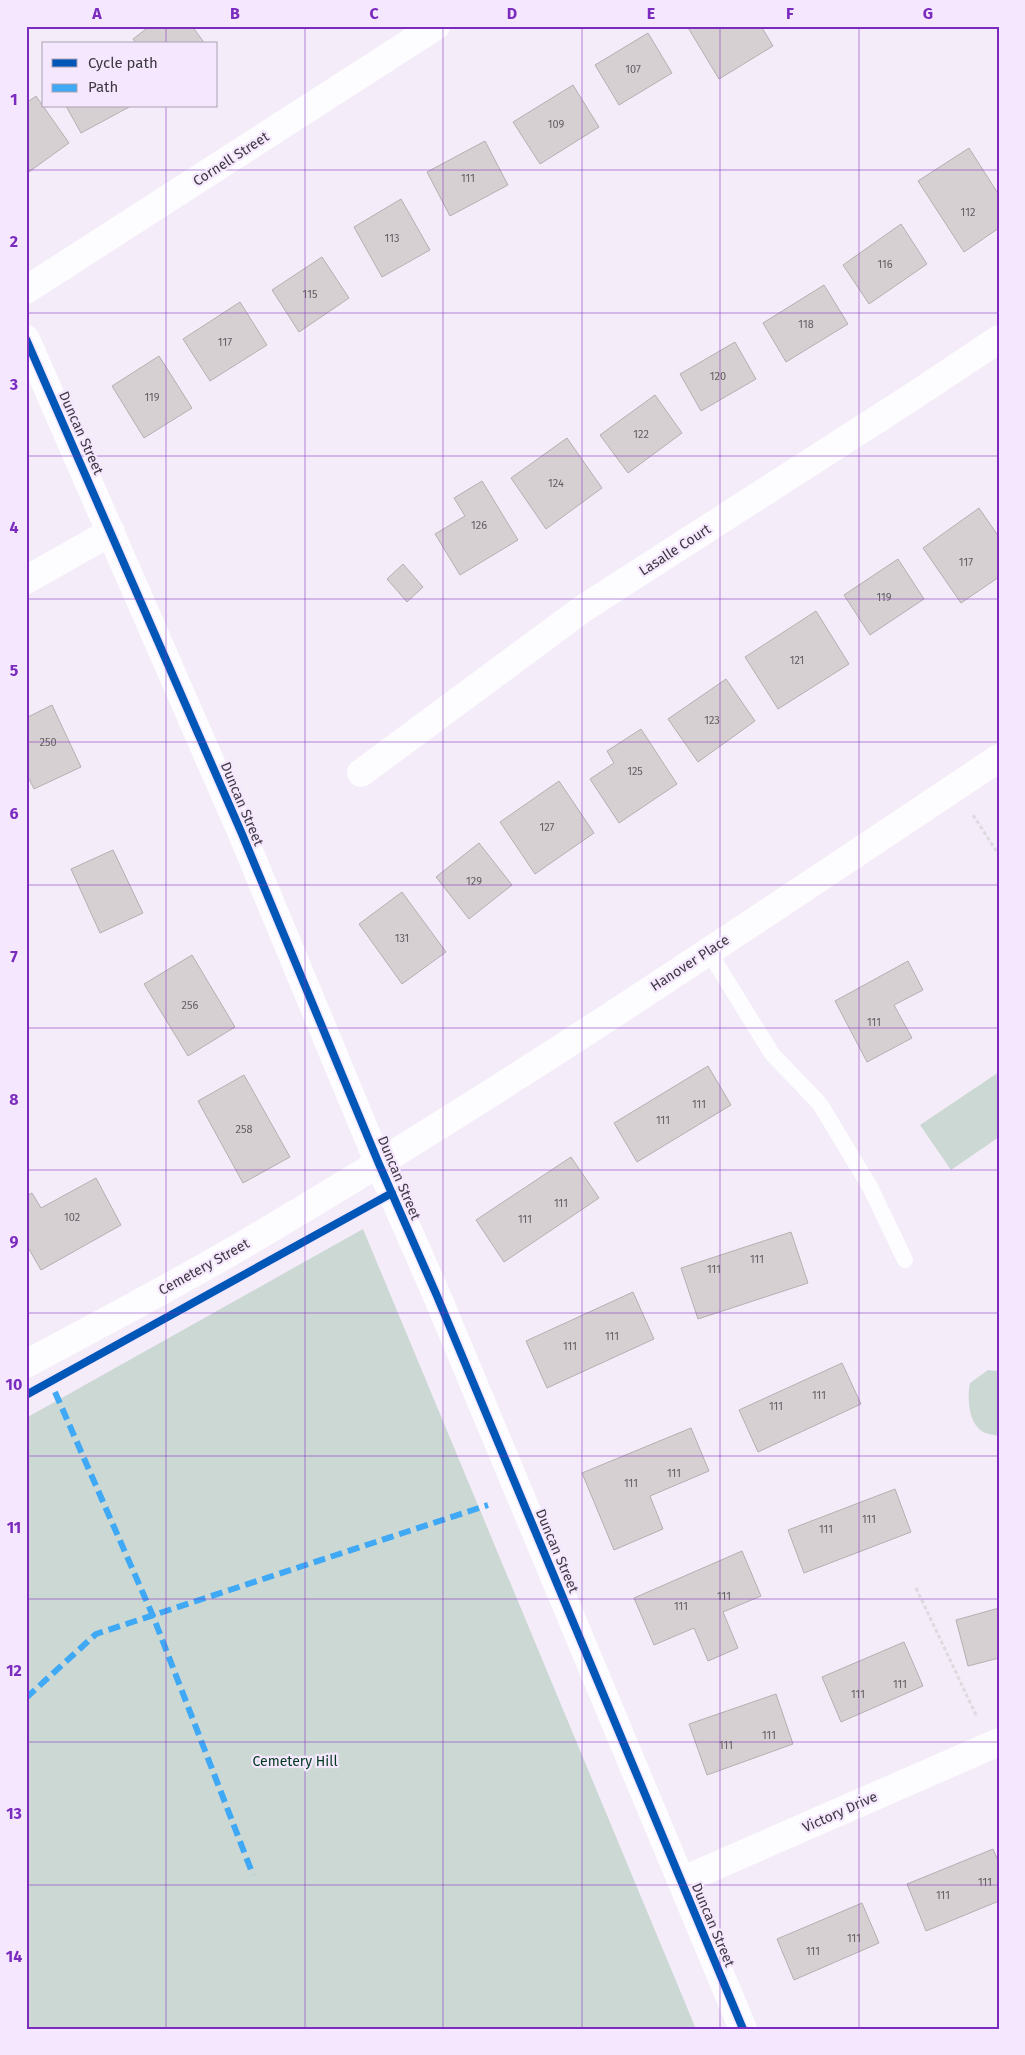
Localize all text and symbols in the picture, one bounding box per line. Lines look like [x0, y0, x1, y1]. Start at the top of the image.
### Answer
text: A [91, 4, 102, 23]
text: B [230, 4, 240, 23]
text: C [369, 4, 379, 23]
text: D [507, 4, 517, 23]
text: E [647, 4, 655, 23]
text: F [786, 4, 794, 23]
text: G [923, 4, 933, 23]
legend [42, 42, 218, 108]
text: Cycle path [88, 54, 158, 72]
house number: 107 [625, 63, 641, 76]
text: Path [88, 78, 118, 96]
text: 1 [10, 90, 18, 109]
house number: 109 [548, 118, 565, 131]
street label: Cornell Street [190, 128, 273, 190]
house number: 111 [461, 172, 475, 185]
house number: 112 [961, 206, 975, 219]
text: 2 [10, 232, 18, 251]
house number: 113 [385, 232, 399, 245]
house number: 116 [877, 258, 893, 271]
house number: 115 [303, 288, 318, 301]
house number: 118 [798, 318, 814, 331]
house number: 117 [218, 336, 232, 349]
house number: 120 [710, 370, 726, 383]
text: 3 [9, 375, 18, 394]
street label: Duncan Street [55, 389, 107, 478]
house number: 119 [144, 391, 160, 404]
house number: 122 [633, 428, 649, 441]
house number: 124 [548, 477, 564, 490]
text: 4 [9, 518, 19, 537]
house number: 126 [471, 519, 487, 532]
street label: Lasalle Court [636, 520, 715, 579]
house number: 117 [959, 556, 973, 569]
house number: 119 [876, 591, 892, 604]
house number: 121 [790, 654, 804, 667]
text: 5 [10, 661, 19, 680]
house number: 123 [704, 714, 720, 727]
house number: 250 [39, 736, 57, 749]
street label: Duncan Street [217, 760, 268, 849]
house number: 125 [627, 765, 643, 778]
text: 6 [9, 804, 19, 823]
house number: 127 [540, 821, 555, 834]
house number: 129 [466, 875, 482, 888]
street label: Hanover Place [647, 931, 733, 995]
house number: 131 [395, 932, 409, 945]
text: 7 [10, 947, 18, 966]
house number: 256 [182, 999, 199, 1012]
house number: 111 [867, 1016, 881, 1029]
text: 8 [9, 1090, 19, 1109]
house number: 111 [692, 1098, 706, 1111]
house number: 111 [656, 1114, 670, 1127]
house number: 258 [235, 1123, 253, 1136]
street label: Duncan Street [374, 1134, 425, 1223]
house number: 111 [554, 1197, 568, 1210]
house number: 102 [64, 1211, 80, 1224]
house number: 111 [518, 1213, 532, 1226]
text: 9 [10, 1232, 19, 1251]
street label: Cemetery Street [156, 1235, 253, 1299]
house number: 111 [750, 1253, 764, 1266]
house number: 111 [707, 1263, 721, 1276]
house number: 111 [605, 1330, 619, 1343]
house number: 111 [563, 1340, 577, 1353]
text: 10 [6, 1375, 22, 1394]
house number: 111 [812, 1389, 826, 1402]
house number: 111 [769, 1400, 783, 1413]
house number: 111 [667, 1467, 681, 1480]
house number: 111 [624, 1477, 638, 1490]
street label: Duncan Street [532, 1507, 583, 1596]
house number: 111 [862, 1513, 876, 1526]
text: 11 [7, 1518, 21, 1537]
house number: 111 [819, 1523, 833, 1536]
house number: 111 [717, 1590, 731, 1603]
house number: 111 [674, 1600, 688, 1613]
text: 12 [6, 1661, 22, 1680]
house number: 111 [893, 1678, 907, 1691]
house number: 111 [851, 1688, 865, 1701]
house number: 111 [762, 1729, 776, 1742]
house number: 111 [719, 1739, 733, 1752]
park label: Cemetery Hill [253, 1753, 337, 1770]
street label: Victory Drive [800, 1788, 880, 1836]
text: 13 [6, 1804, 22, 1823]
house number: 111 [978, 1876, 992, 1889]
street label: Duncan Street [688, 1881, 739, 1970]
house number: 111 [936, 1889, 950, 1902]
house number: 111 [847, 1932, 861, 1945]
house number: 111 [806, 1945, 820, 1958]
text: 14 [6, 1947, 22, 1966]

